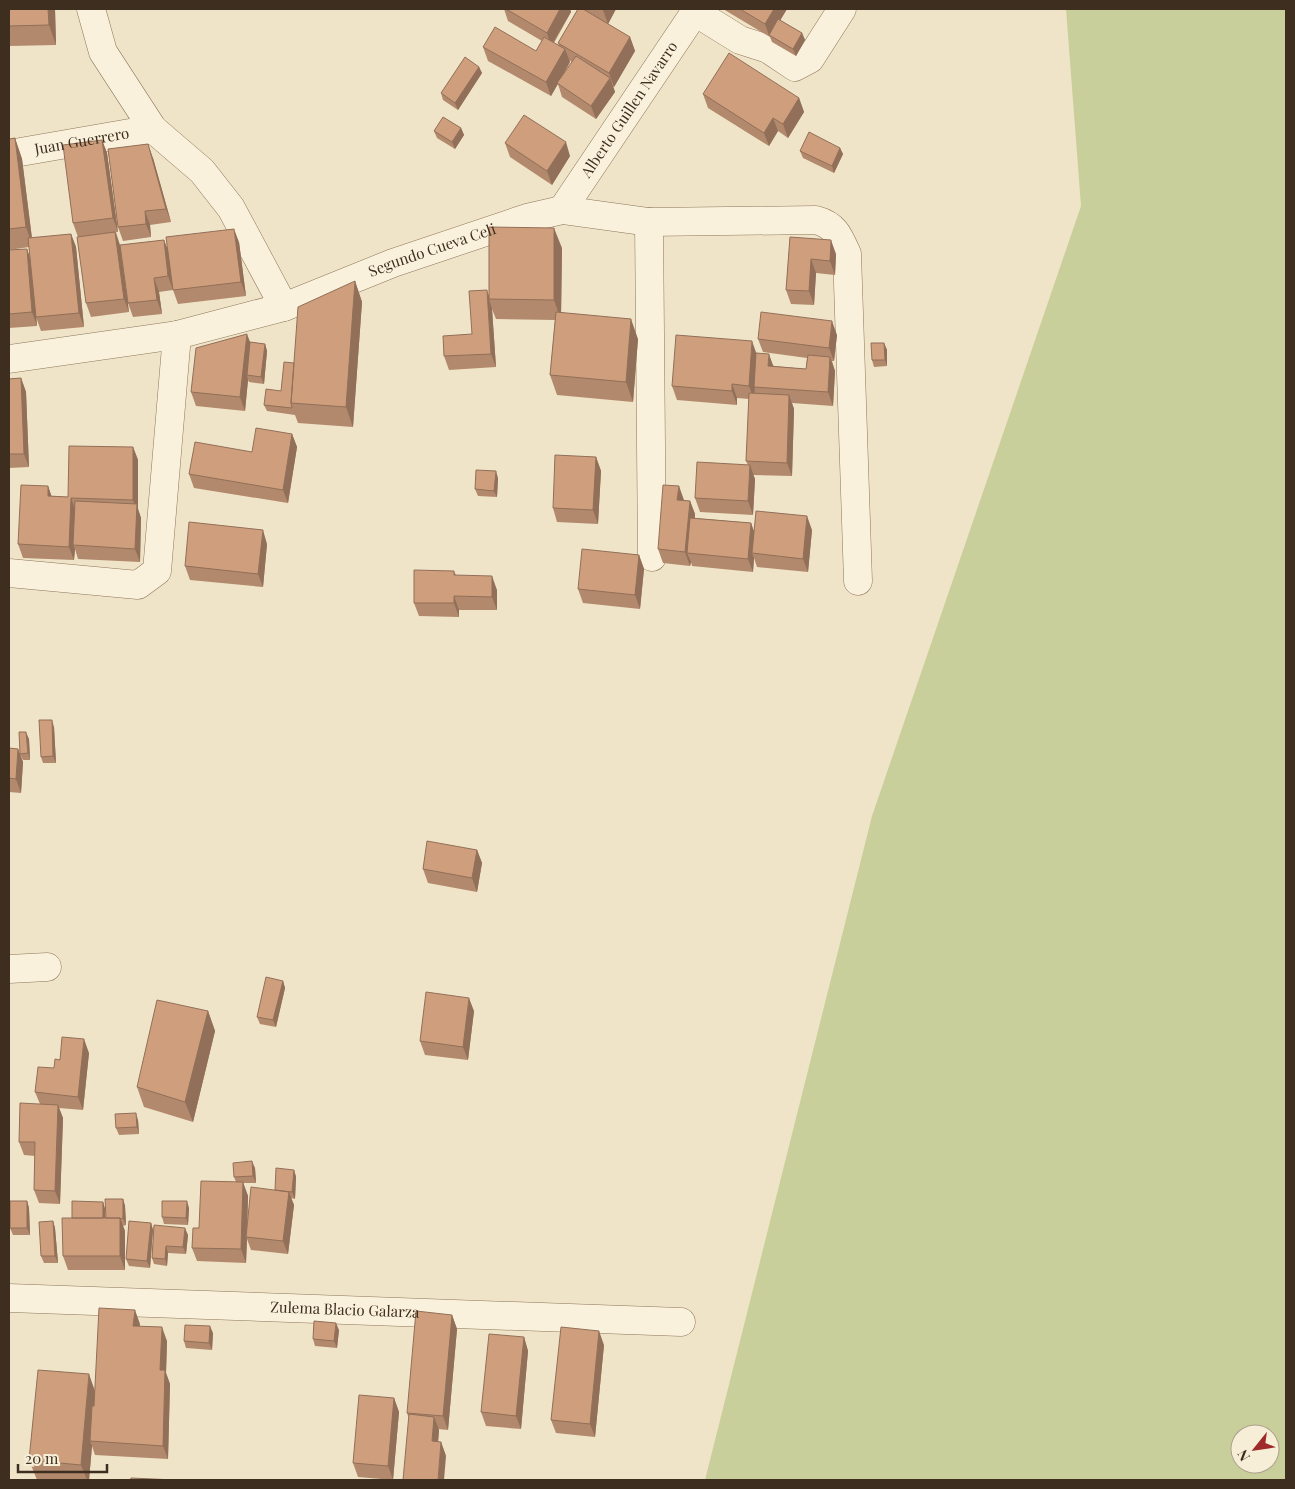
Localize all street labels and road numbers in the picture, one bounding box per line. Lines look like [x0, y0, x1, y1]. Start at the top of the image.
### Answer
street label: Alberto Guillen Navarro [575, 37, 682, 182]
street label: Juan Guerrero [32, 122, 131, 159]
street label: Segundo Cueva Celi [365, 218, 499, 281]
street label: Zulema Blacio Galarza [270, 1296, 420, 1322]

